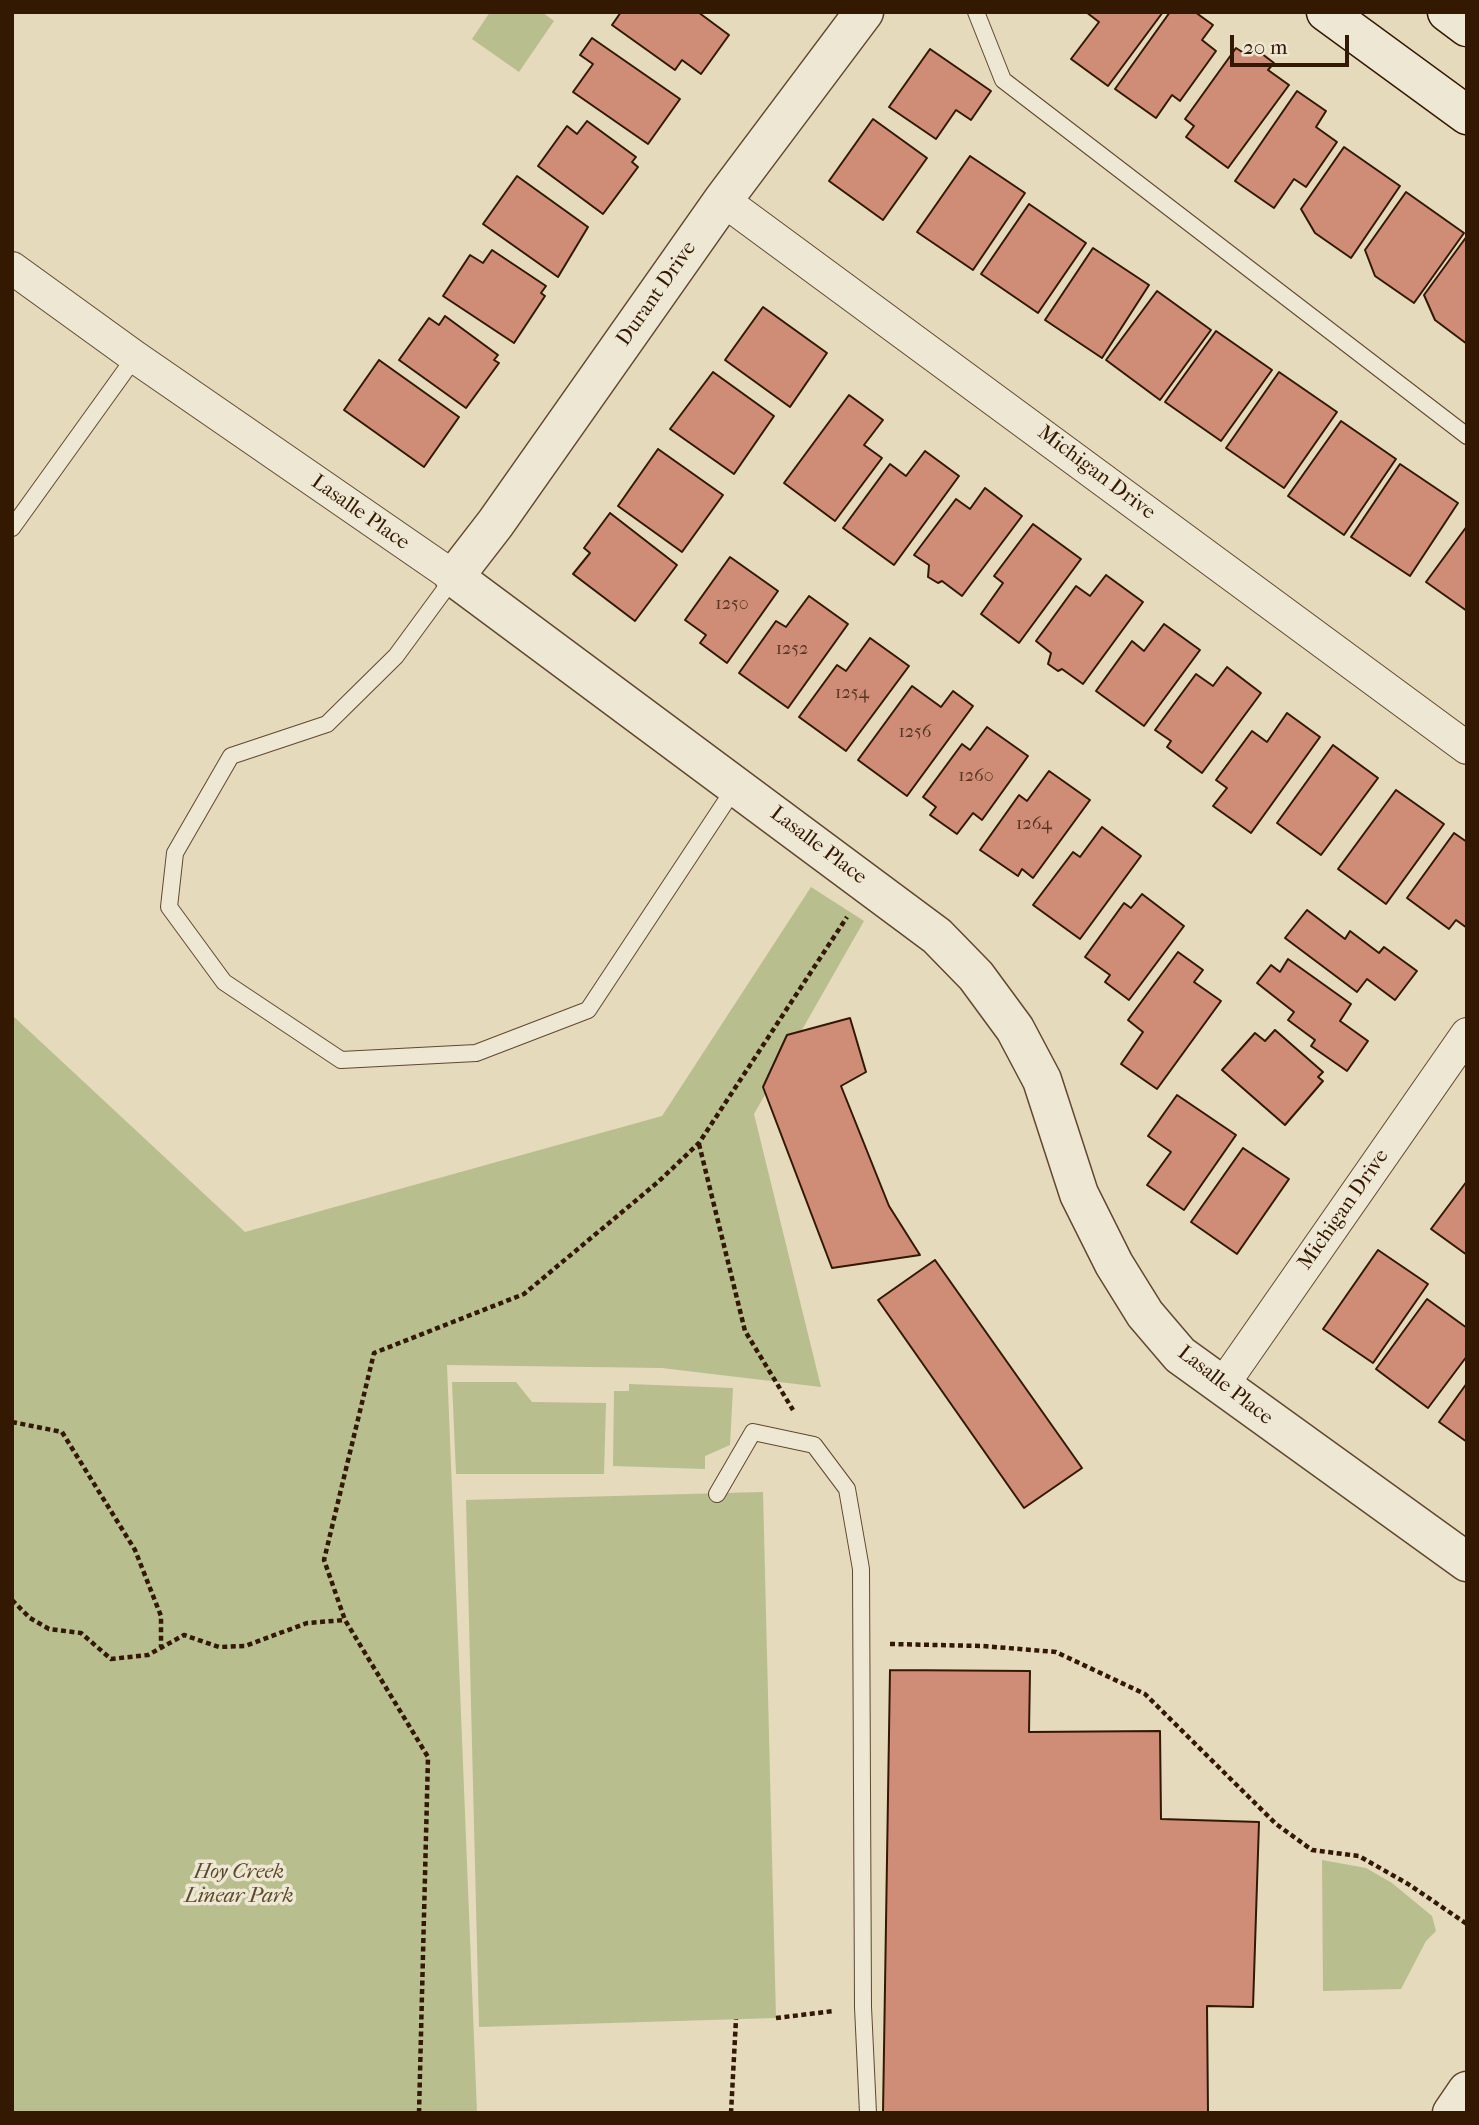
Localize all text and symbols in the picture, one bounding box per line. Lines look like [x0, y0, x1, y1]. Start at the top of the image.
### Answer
scale bar [1234, 21, 1353, 65]
text: 20 m [1243, 35, 1287, 59]
street label: Durant Drive [612, 237, 702, 351]
street label: Michigan Drive [1032, 420, 1160, 526]
street label: Lasalle Place [306, 470, 414, 556]
house number: 1250 [715, 594, 749, 616]
house number: 1252 [776, 639, 808, 661]
house number: 1254 [835, 683, 869, 705]
house number: 1256 [898, 722, 932, 744]
house number: 1260 [958, 766, 994, 788]
street label: Lasalle Place [765, 802, 871, 890]
house number: 1264 [1016, 814, 1052, 836]
street label: Michigan Drive [1293, 1145, 1395, 1275]
street label: Lasalle Place [1172, 1341, 1278, 1431]
park label: Hoy Creek Linear Park [185, 1860, 293, 1910]

